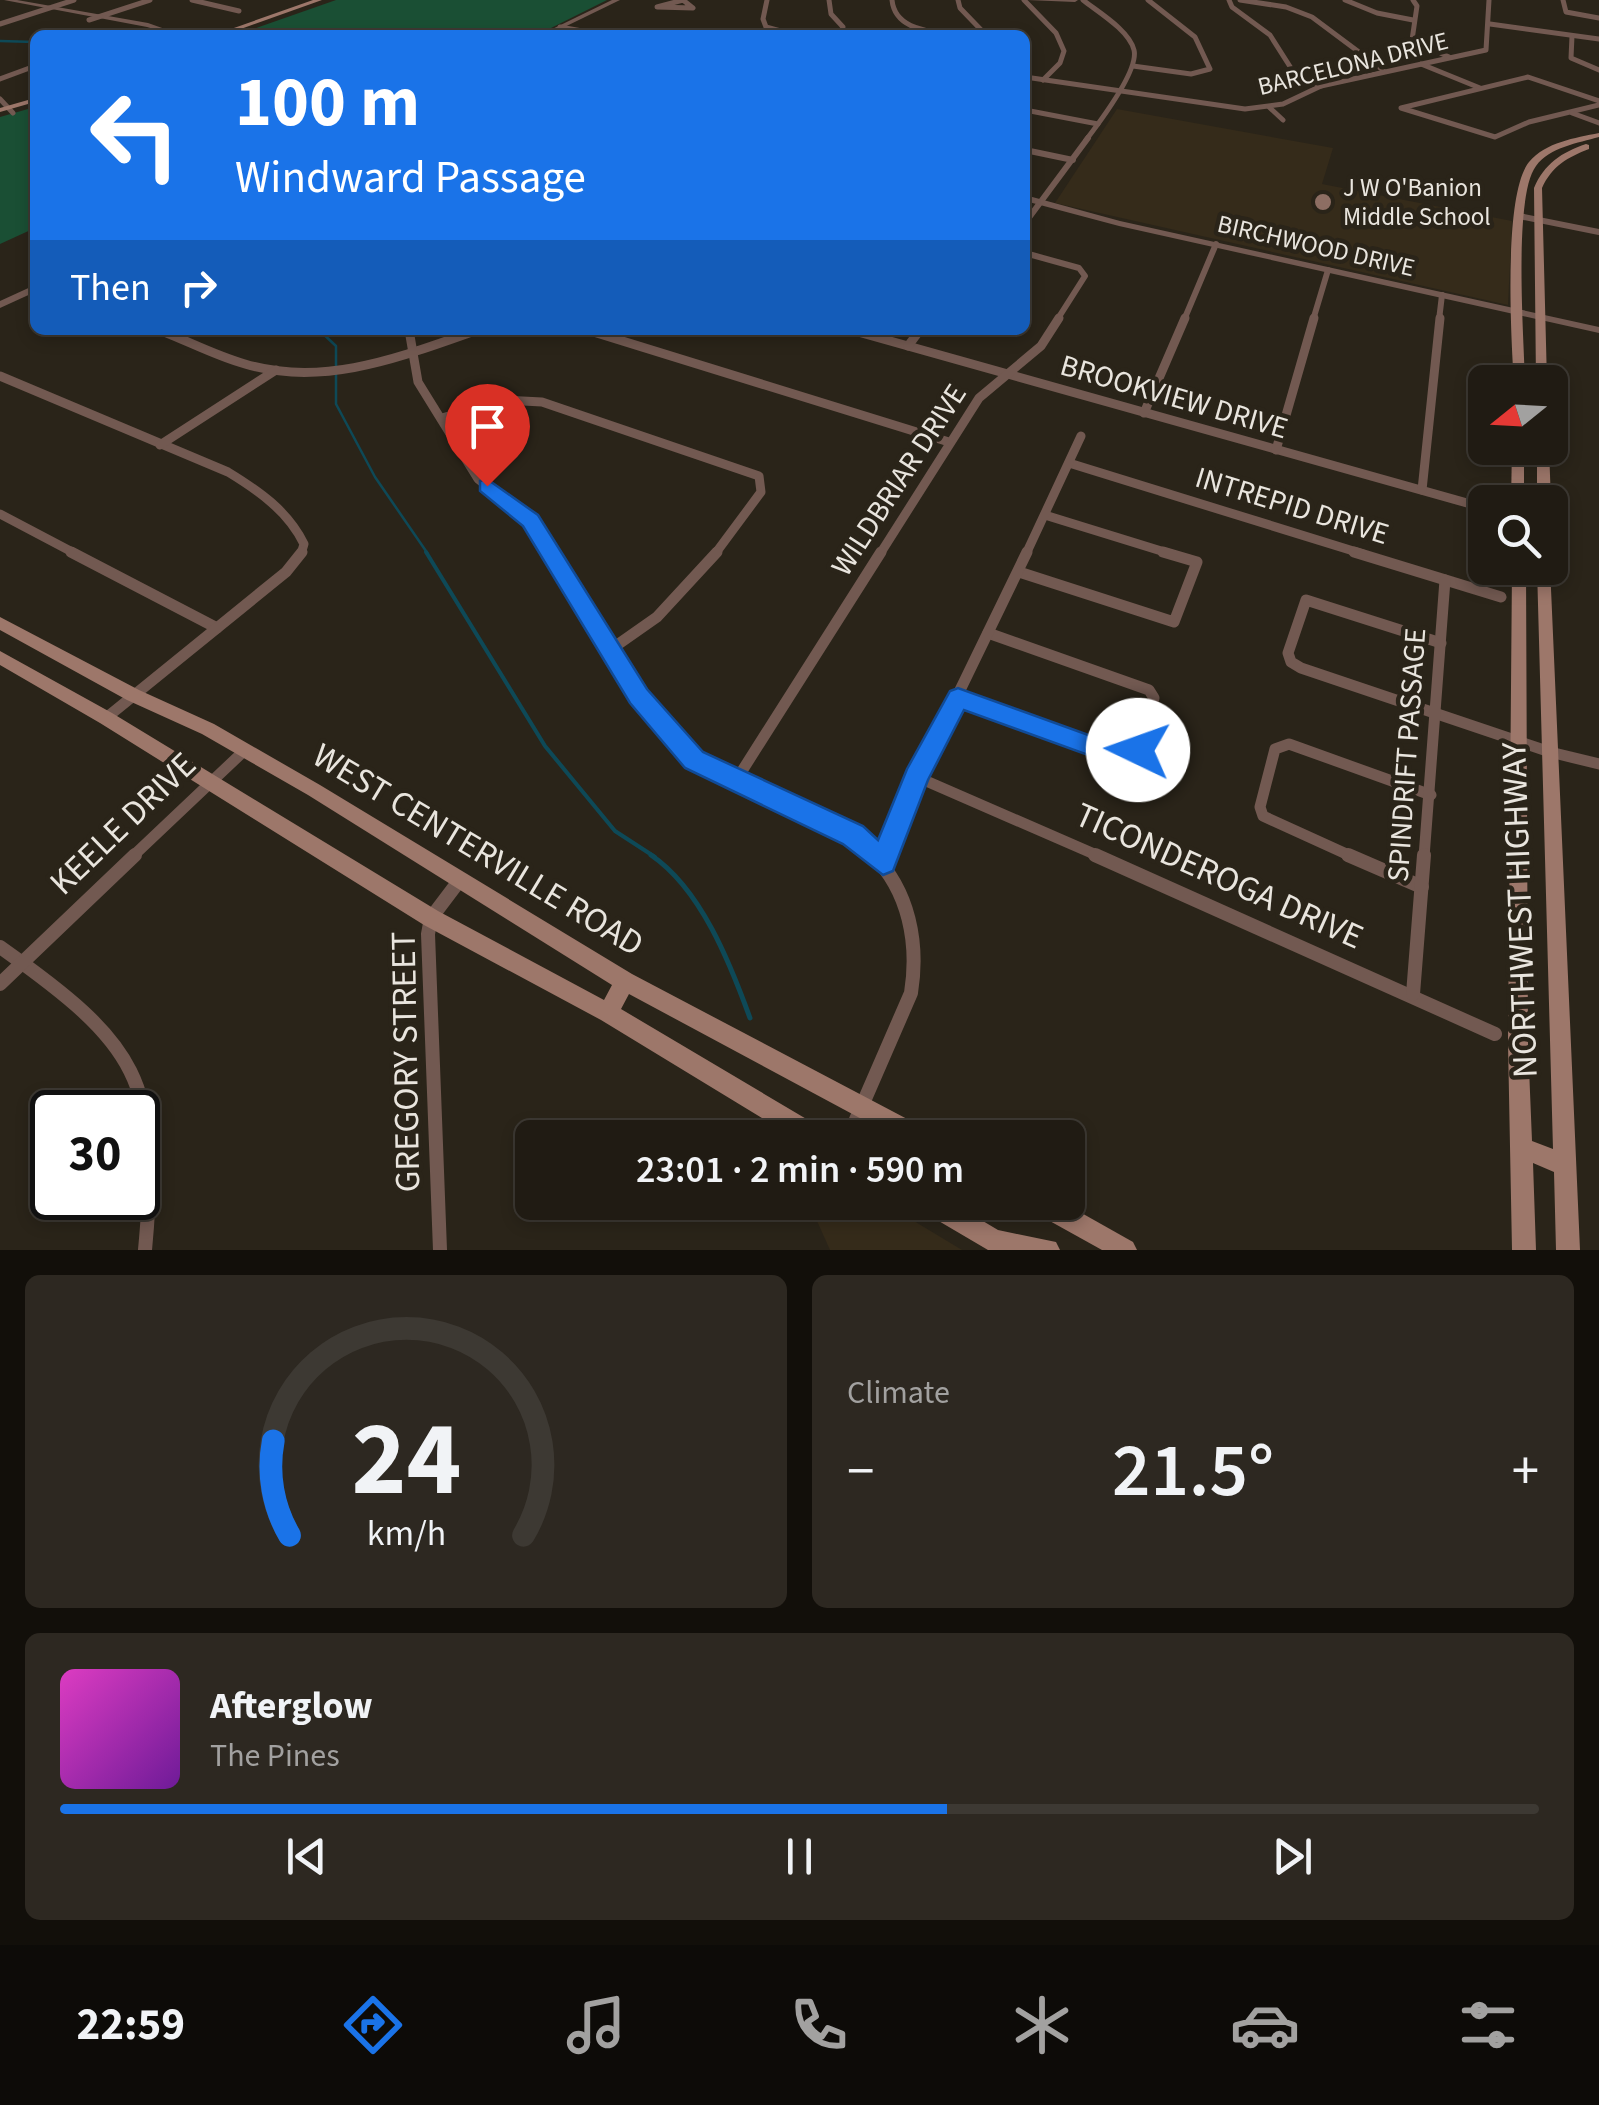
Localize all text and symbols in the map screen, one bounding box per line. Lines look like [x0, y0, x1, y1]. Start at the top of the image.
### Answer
street label: BARCELONA DRIVE [1254, 23, 1452, 105]
text: 100 m [235, 53, 420, 153]
icon: left [70, 70, 200, 200]
text: Windward Passage [235, 146, 586, 210]
place label: J W O'Banion Middle School [1343, 170, 1491, 235]
marker: J W O'Banion Middle School [1312, 191, 1334, 213]
street label: BIRCHWOOD DRIVE [1214, 206, 1418, 286]
icon: right [171, 260, 226, 315]
text: Then [70, 261, 151, 315]
street label: BROOKVIEW DRIVE [1055, 344, 1293, 450]
north arrow [1468, 365, 1568, 465]
map controls [1468, 365, 1568, 585]
street label: WILDBRIAR DRIVE [821, 376, 977, 584]
pin [445, 384, 530, 487]
icon: arrive [460, 399, 515, 454]
street label: INTREPID DRIVE [1190, 456, 1394, 556]
button: search [1468, 485, 1568, 585]
street label: SPINDRIFT PASSAGE [1377, 627, 1437, 883]
position arrow [1086, 698, 1190, 802]
street label: WEST CENTERVILLE ROAD [303, 731, 653, 969]
street label: KEELE DRIVE [38, 741, 208, 907]
street label: NORTHWEST HIGHWAY [1489, 741, 1551, 1079]
street label: TICONDEROGA DRIVE [1067, 790, 1371, 962]
street label: GREGORY STREET [379, 931, 433, 1193]
speed limit sign: 30 [30, 1090, 160, 1220]
text: 23:01 · 2 min · 590 m [636, 1143, 964, 1197]
text: Climate [847, 1370, 950, 1416]
text: 24 [351, 1387, 461, 1535]
text: 21.5° [1112, 1418, 1274, 1525]
text: − [847, 1433, 874, 1511]
text: + [1512, 1433, 1539, 1511]
text: km/h [366, 1508, 446, 1559]
text: Afterglow [210, 1679, 373, 1733]
text: The Pines [210, 1733, 340, 1779]
icon: previous [279, 1829, 334, 1884]
icon: pause [772, 1829, 827, 1884]
icon: next [1265, 1829, 1320, 1884]
icon: directions [338, 1990, 408, 2060]
icon: music [561, 1990, 631, 2060]
icon: phone [784, 1990, 854, 2060]
icon: climate [1007, 1990, 1077, 2060]
icon: car [1230, 1990, 1300, 2060]
icon: filters [1453, 1990, 1523, 2060]
text: 22:59 [76, 1993, 185, 2057]

